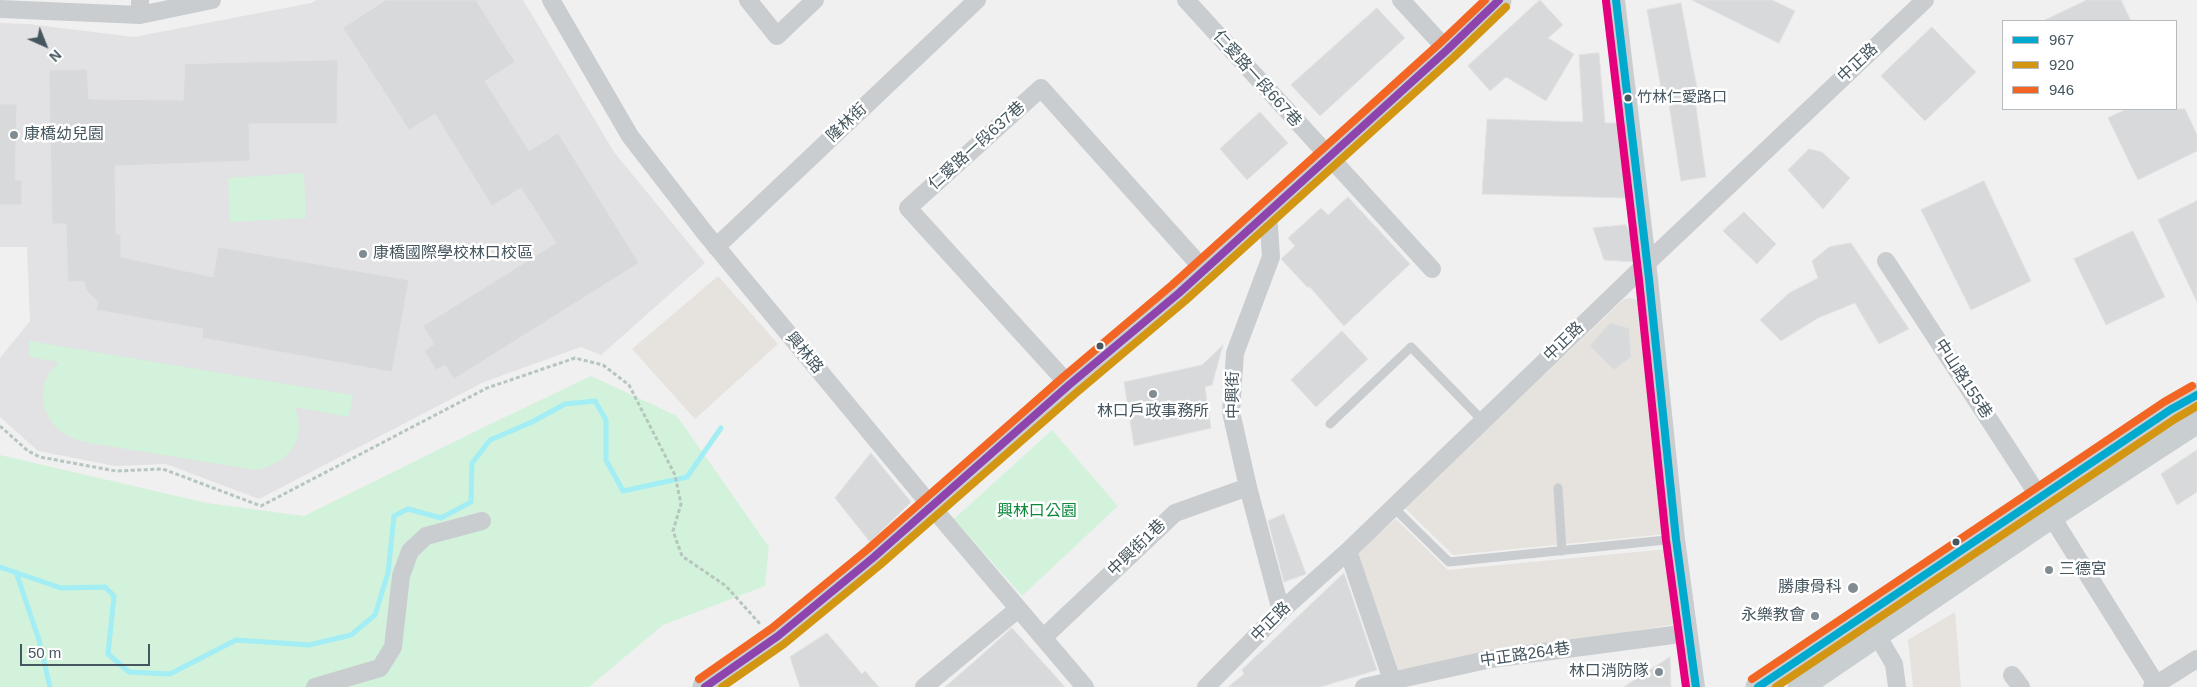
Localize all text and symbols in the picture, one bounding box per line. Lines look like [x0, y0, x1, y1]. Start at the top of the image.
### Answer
north arrow [20, 20, 70, 70]
legend [2002, 20, 2177, 110]
street label: 仁愛路一段667巷 [1209, 27, 1305, 131]
text: 967 [2049, 31, 2074, 48]
street label: 中正路 [1834, 40, 1882, 86]
text: N [46, 47, 65, 65]
text: 920 [2049, 56, 2074, 73]
text: 946 [2049, 81, 2074, 98]
place label: 竹林仁愛路口 [1637, 89, 1727, 107]
marker: 竹林仁愛路口 [1623, 93, 1633, 103]
street label: 仁愛路一段637巷 [925, 98, 1029, 194]
street label: 隆林街 [823, 100, 871, 146]
place label: 康橋幼兒園 [24, 125, 104, 145]
marker: 康橋幼兒園 [8, 129, 20, 141]
place label: 康橋國際學校林口校區 [373, 244, 533, 264]
marker: 康橋國際學校林口校區 [357, 248, 369, 260]
street label: 中正路 [1540, 318, 1588, 366]
street label: 興林路 [781, 328, 827, 378]
street label: 中山路155巷 [1930, 336, 1996, 422]
unlabelled marker [1095, 341, 1105, 351]
street label: 中興街 [1224, 371, 1244, 419]
marker: 林口戶政事務所 [1147, 388, 1159, 400]
place label: 林口戶政事務所 [1097, 402, 1209, 422]
park label: 興林口公園 [997, 502, 1077, 522]
street label: 中興街1巷 [1104, 516, 1170, 580]
unlabelled marker [1951, 537, 1961, 547]
place label: 三德宮 [2059, 560, 2107, 580]
marker: 三德宮 [2043, 564, 2055, 576]
place label: 勝康骨科 [1778, 578, 1842, 598]
marker: 勝康骨科 [1846, 581, 1860, 595]
street label: 中正路 [1247, 598, 1295, 646]
place label: 永樂教會 [1741, 606, 1805, 626]
marker: 永樂教會 [1809, 610, 1821, 622]
scale bar [22, 634, 152, 666]
street label: 中正路264巷 [1479, 639, 1571, 671]
text: 50 m [28, 644, 61, 661]
place label: 林口消防隊 [1569, 662, 1649, 682]
marker: 林口消防隊 [1653, 666, 1665, 678]

